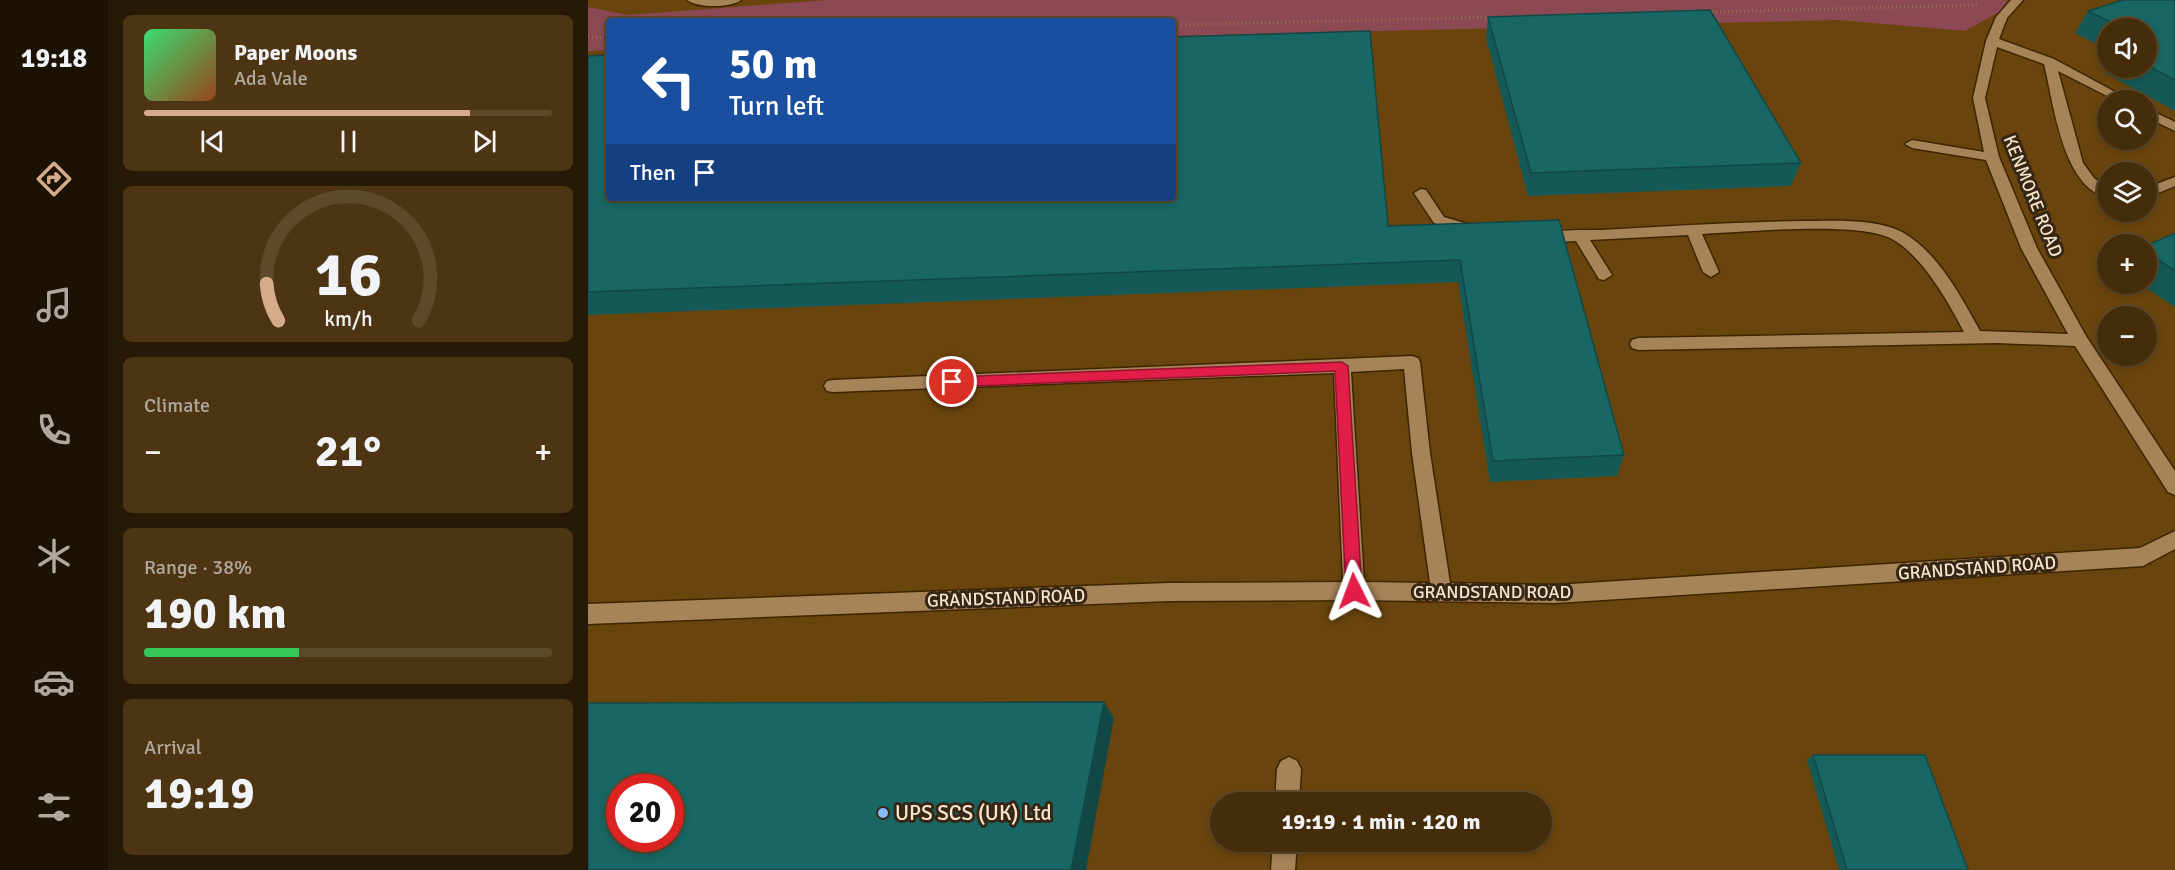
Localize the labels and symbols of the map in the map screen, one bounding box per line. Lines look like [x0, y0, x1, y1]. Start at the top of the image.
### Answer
street label: KENMORE ROAD [1999, 132, 2067, 260]
pin [926, 356, 977, 407]
street label: GRANDSTAND ROAD [1897, 552, 2057, 584]
position arrow [1322, 559, 1386, 623]
street label: GRANDSTAND ROAD [1413, 581, 1571, 603]
street label: GRANDSTAND ROAD [927, 584, 1085, 612]
speed limit sign: 20 [606, 774, 684, 852]
place label: UPS SCS (UK) Ltd [895, 800, 1052, 826]
marker: UPS SCS (UK) Ltd [876, 806, 890, 820]

